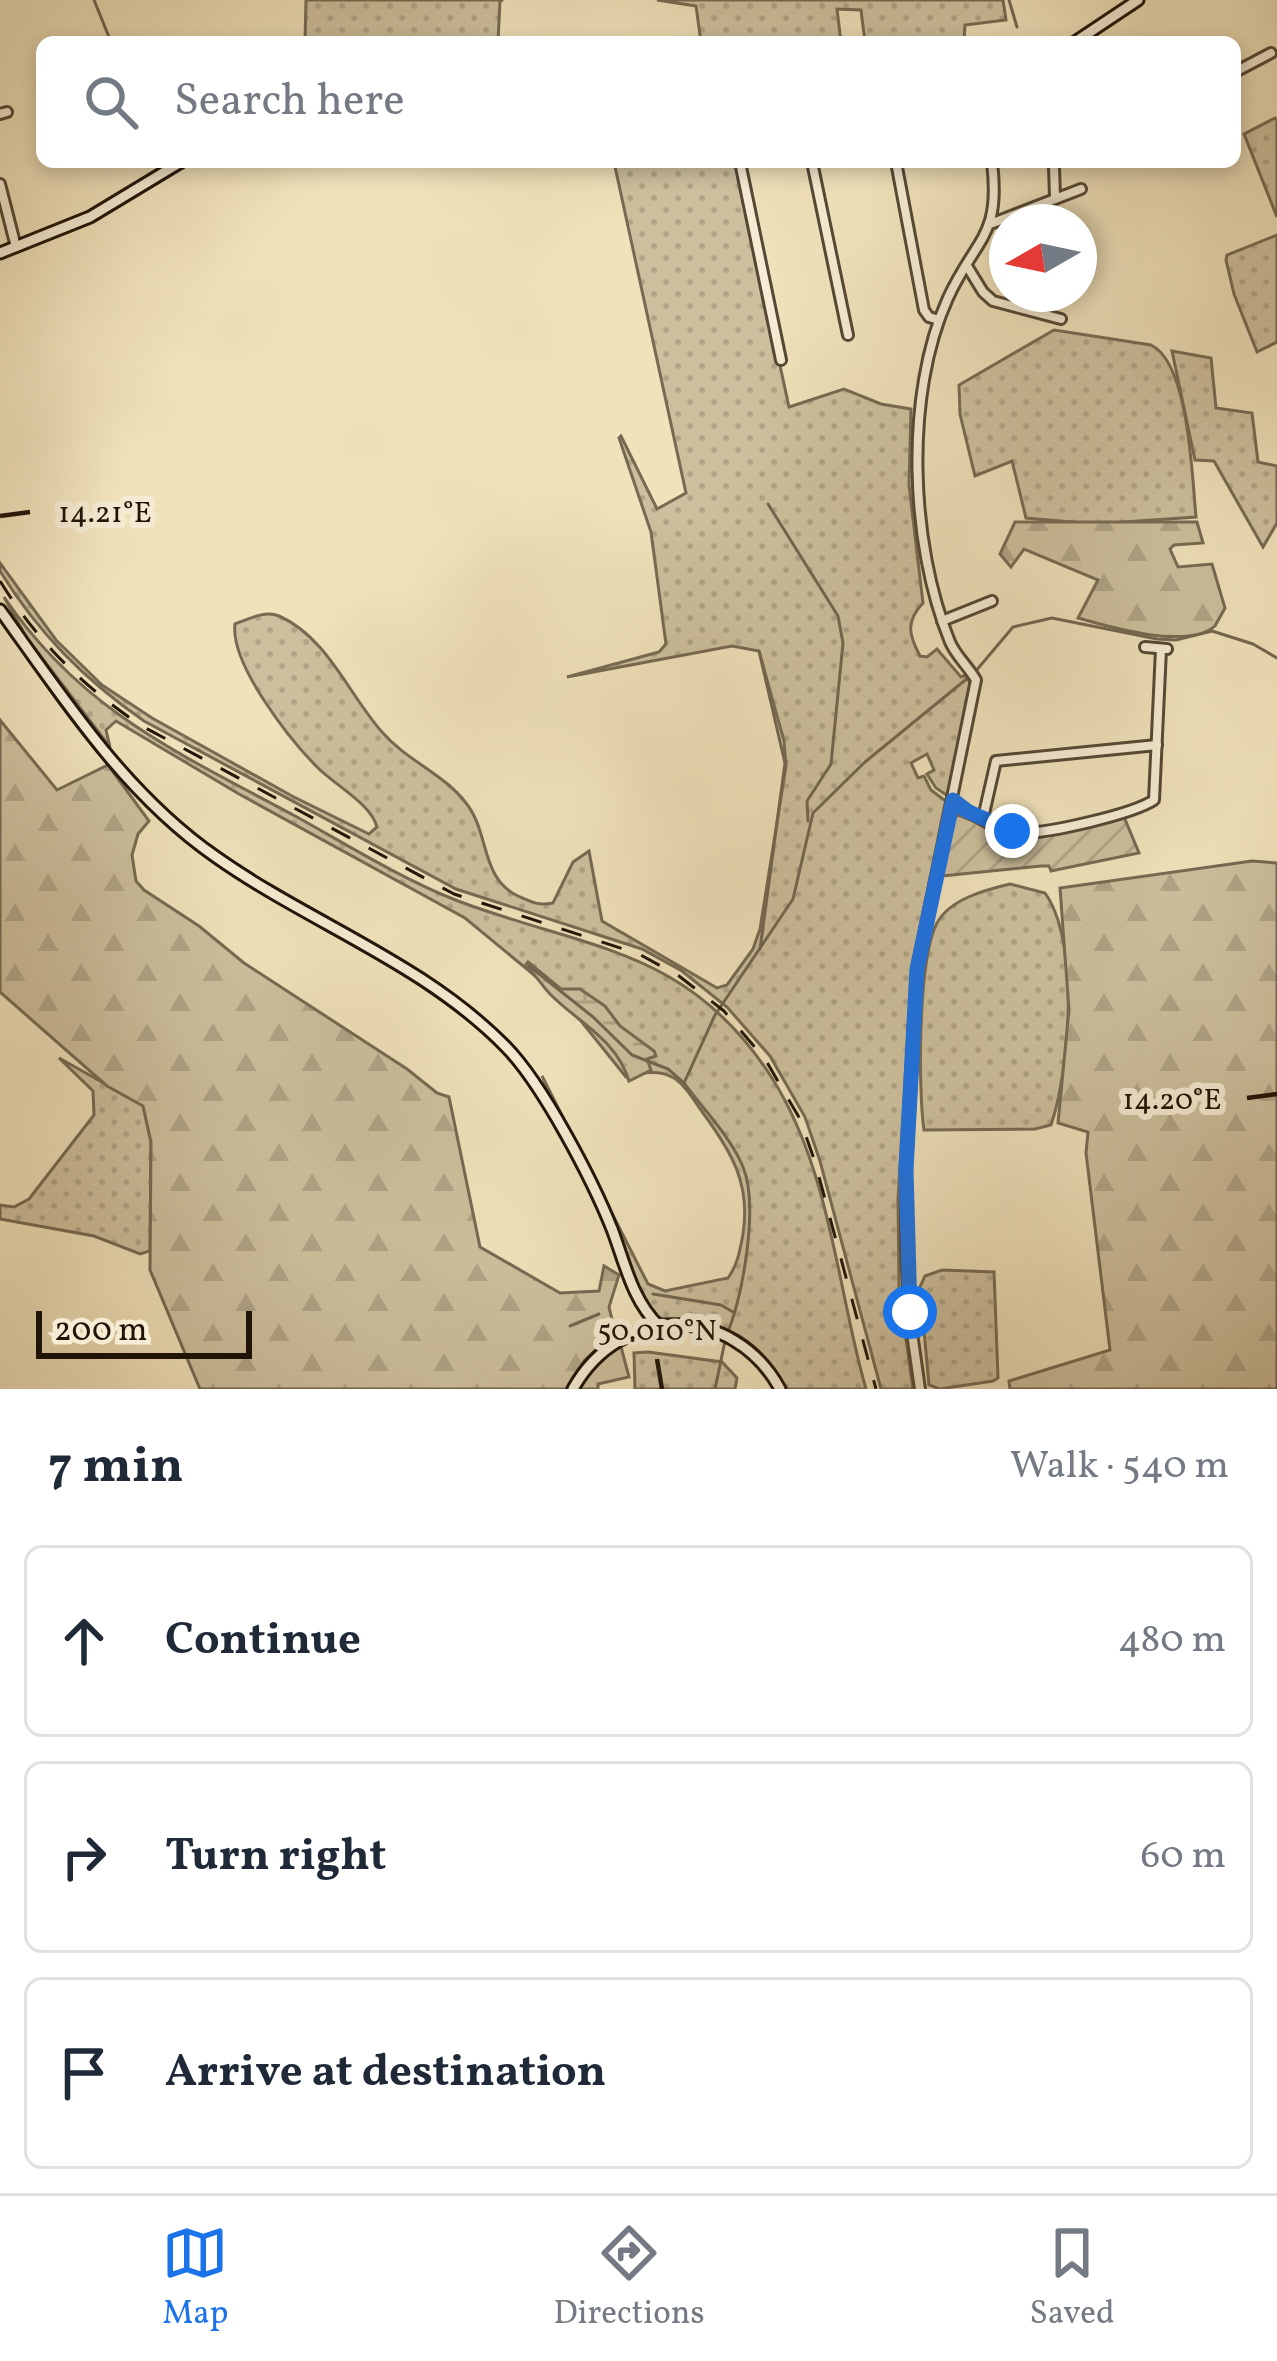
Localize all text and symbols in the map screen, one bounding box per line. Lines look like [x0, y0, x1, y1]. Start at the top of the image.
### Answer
search box [36, 36, 1241, 168]
icon: search [78, 69, 144, 135]
text: Search here [174, 71, 405, 134]
north arrow [989, 204, 1097, 312]
text: 14.21°E [58, 493, 152, 535]
route end [985, 804, 1039, 858]
text: 14.20°E [1122, 1080, 1222, 1122]
route start [883, 1285, 937, 1339]
scale bar [36, 1305, 252, 1358]
text: 200 m [54, 1309, 148, 1355]
text: 50.010°N [597, 1311, 717, 1353]
text: 7 min [48, 1432, 184, 1503]
text: Walk · 540 m [1010, 1440, 1229, 1494]
icon: ahead [51, 1608, 117, 1674]
text: Continue [165, 1610, 361, 1673]
text: 480 m [1118, 1614, 1226, 1668]
icon: right [51, 1824, 117, 1890]
text: Turn right [165, 1826, 386, 1889]
text: 60 m [1141, 1830, 1226, 1884]
icon: arrive [51, 2040, 117, 2106]
text: Arrive at destination [165, 2042, 606, 2105]
tab: Map [162, 2220, 229, 2338]
tab: Directions [553, 2220, 705, 2338]
tab: Saved [1030, 2220, 1115, 2338]

